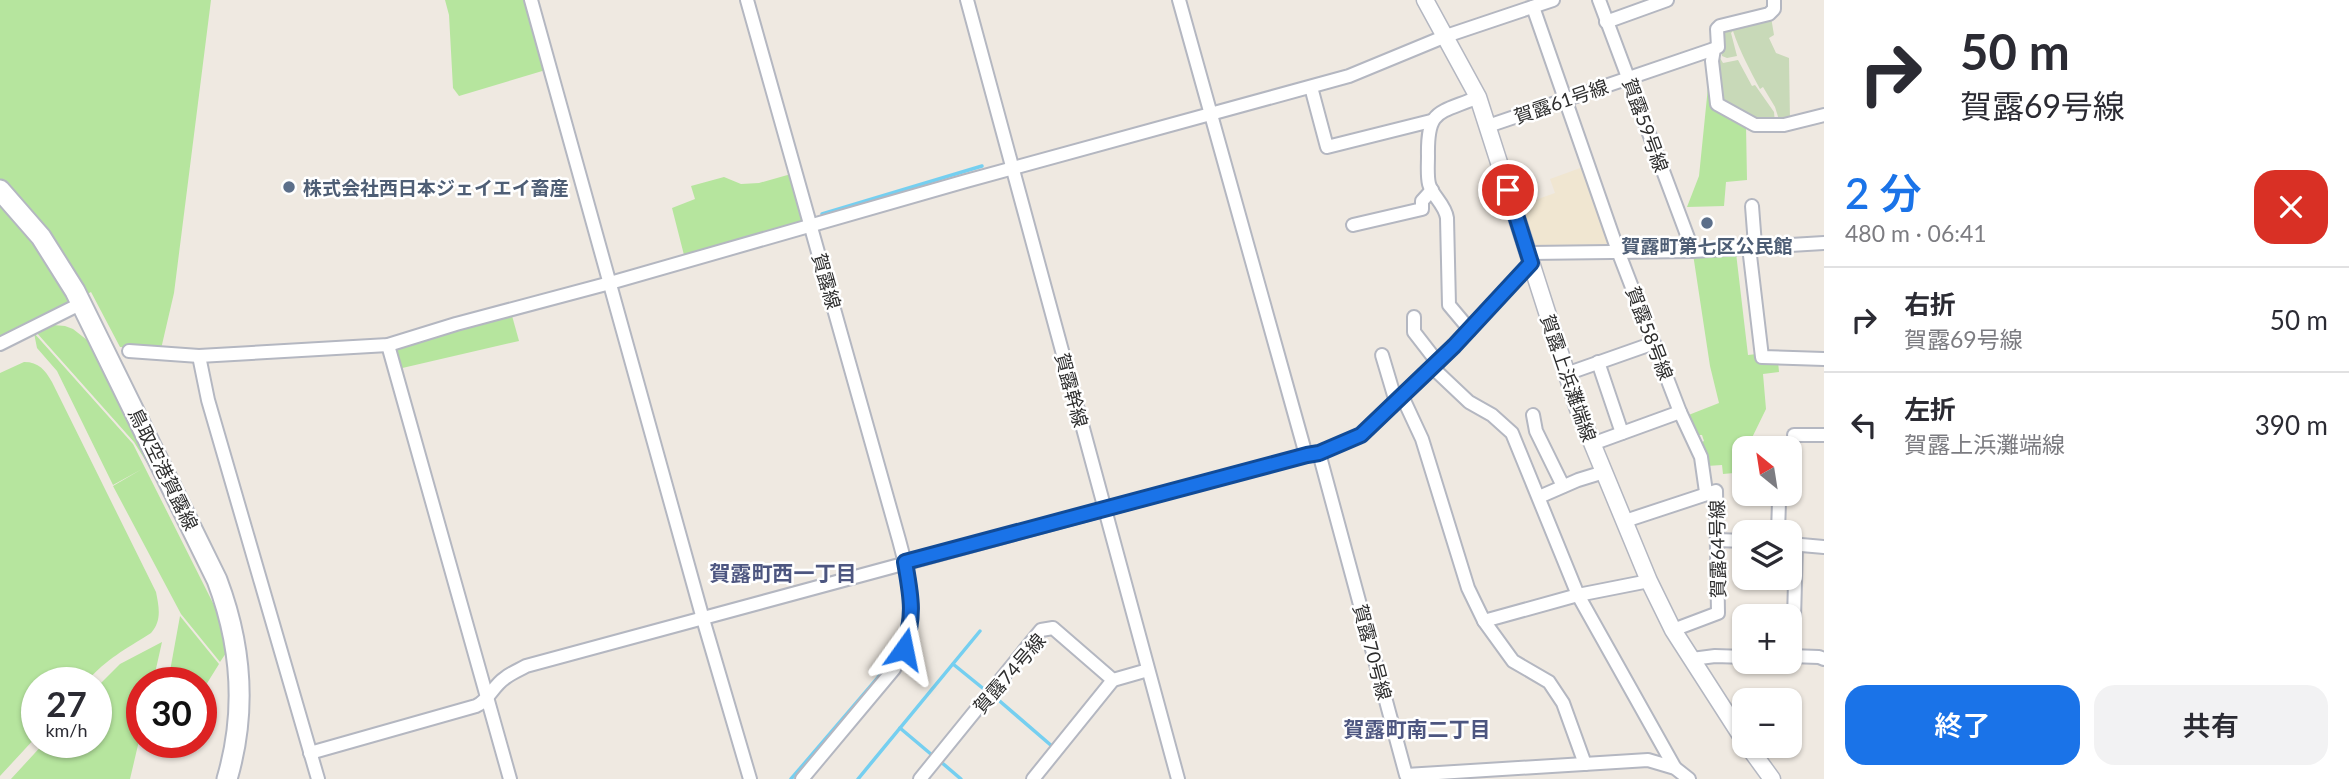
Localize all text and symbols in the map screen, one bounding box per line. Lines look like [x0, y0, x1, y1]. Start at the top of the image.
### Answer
text: 50 m [1960, 22, 2070, 80]
icon: right [1845, 28, 1936, 119]
street label: 賀露61号線 [1511, 74, 1611, 128]
street label: 賀露59号線 [1618, 75, 1674, 175]
text: 賀露69号線 [1960, 86, 2125, 125]
pin [1478, 160, 1538, 220]
text: 2 分 [1845, 168, 1922, 218]
button: close [2254, 170, 2328, 244]
icon: arrive [1489, 171, 1527, 209]
place label: 株式会社西日本ジェイエイ畜産 [303, 176, 569, 199]
marker: 株式会社西日本ジェイエイ畜産 [281, 179, 297, 195]
marker: 賀露町第七区公民館 [1699, 215, 1715, 231]
text: 480 m · 06:41 [1845, 219, 1987, 247]
place label: 賀露町第七区公民館 [1621, 234, 1793, 257]
street label: 賀露線 [808, 250, 846, 312]
street label: 賀露58号線 [1622, 283, 1678, 383]
text: 右折 [1904, 288, 1956, 320]
icon: right [1845, 301, 1883, 339]
text: 50 m [2270, 304, 2328, 336]
street label: 賀露上浜灘端線 [1536, 311, 1602, 445]
text: 賀露69号線 [1904, 325, 2023, 353]
street label: 賀露幹線 [1051, 350, 1093, 430]
text: 左折 [1904, 393, 1956, 425]
street label: 鳥取空港賀露線 [125, 404, 203, 534]
icon: left [1845, 406, 1883, 444]
text: 390 m [2255, 409, 2328, 441]
text: 賀露上浜灘端線 [1904, 430, 2065, 458]
north arrow [1732, 436, 1802, 506]
map controls [1732, 436, 1802, 758]
street label: 賀露64号線 [1705, 500, 1729, 598]
button: layers [1732, 520, 1802, 590]
district label: 賀露町西一丁目 [710, 560, 857, 585]
street label: 賀露70号線 [1349, 602, 1397, 702]
button: + [1732, 604, 1802, 674]
position arrow [867, 612, 941, 686]
street label: 賀露74号線 [968, 628, 1050, 718]
speed limit sign: 30 [126, 667, 217, 758]
text: 27 [46, 682, 87, 724]
button: 終了 [1845, 685, 2080, 765]
button: 共有 [2094, 685, 2328, 765]
button: − [1732, 688, 1802, 758]
district label: 賀露町南二丁目 [1344, 716, 1491, 741]
text: km/h [45, 719, 88, 741]

